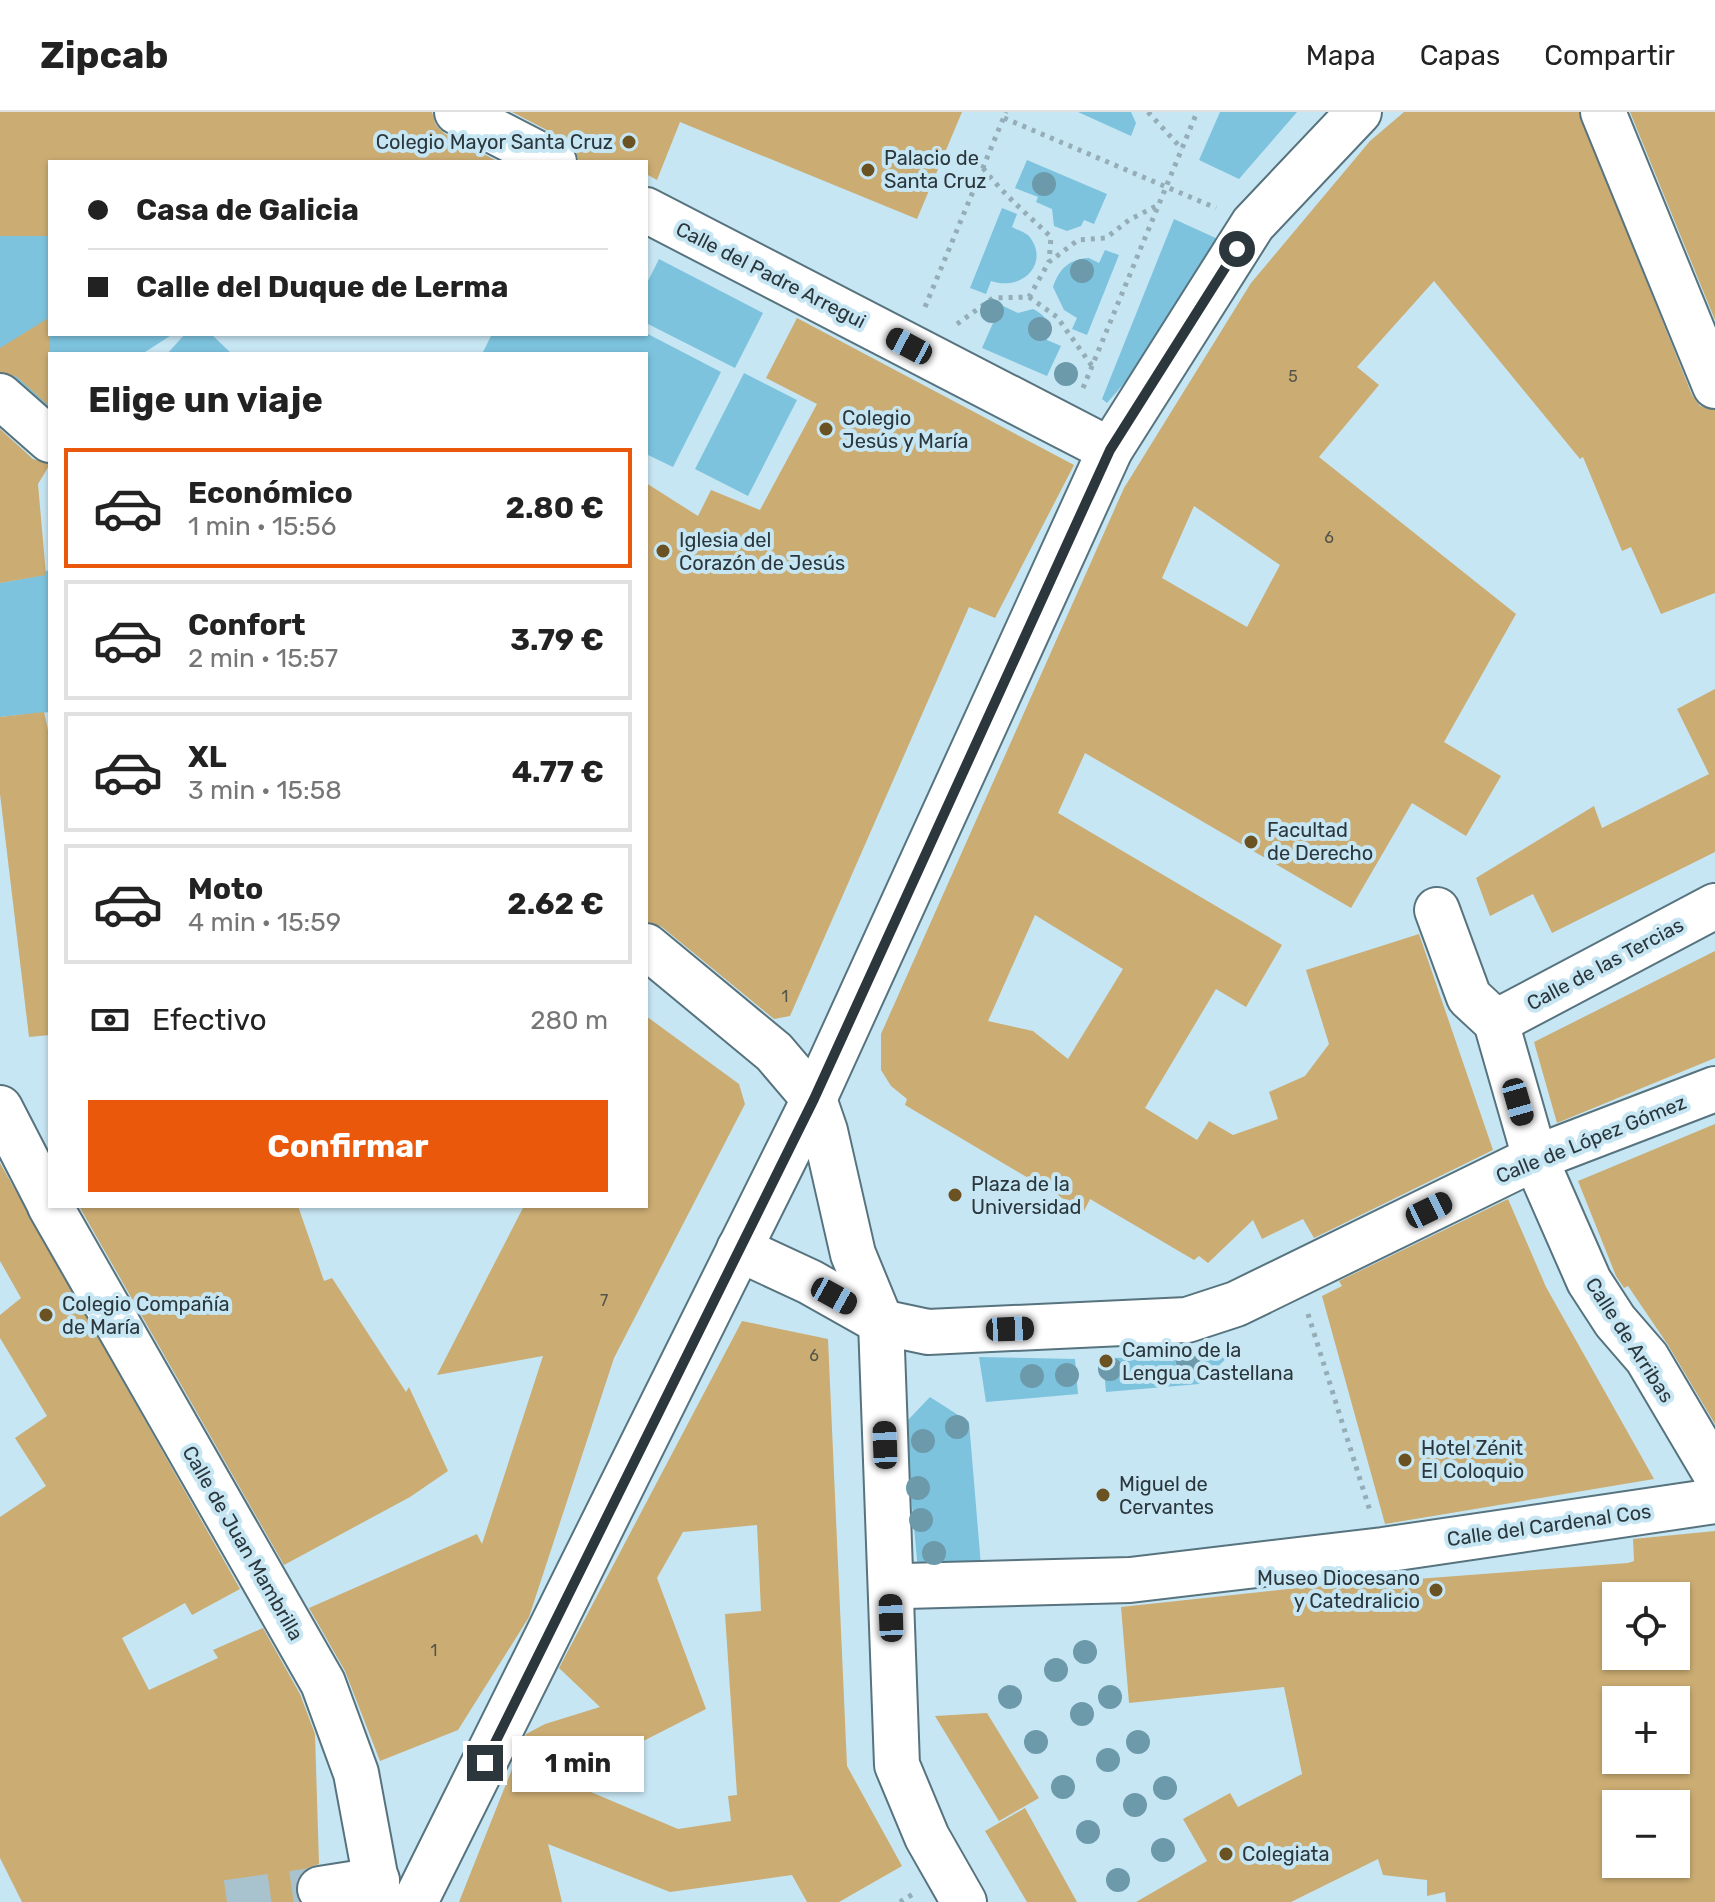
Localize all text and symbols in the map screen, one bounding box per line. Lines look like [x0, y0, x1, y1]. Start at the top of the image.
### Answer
text: Zipcab [40, 32, 168, 78]
text: Mapa [1306, 39, 1376, 72]
text: Capas [1420, 39, 1500, 72]
text: Compartir [1544, 39, 1675, 72]
place label: Colegio Mayor Santa Cruz [376, 130, 613, 154]
marker: Colegio Mayor Santa Cruz [620, 133, 638, 151]
place label: Palacio de Santa Cruz [884, 146, 986, 193]
marker: Palacio de Santa Cruz [859, 161, 877, 179]
text: Casa de Galicia [136, 192, 359, 228]
street label: Calle del Padre Arregui [672, 217, 870, 333]
route start [1219, 231, 1255, 267]
text: Calle del Duque de Lerma [136, 269, 508, 305]
car [882, 324, 936, 368]
house number: 5 [1288, 367, 1298, 386]
text: Elige un viaje [88, 378, 323, 421]
place label: Colegio Jesús y María [842, 406, 969, 453]
marker: Colegio Jesús y María [817, 420, 835, 438]
icon: car [92, 472, 164, 544]
text: Económico [188, 475, 353, 511]
text: 2.80 € [505, 490, 604, 526]
text: 1 min · 15:56 [188, 511, 336, 542]
place label: Iglesia del Corazón de Jesús [679, 528, 845, 575]
house number: 6 [1324, 528, 1334, 547]
marker: Iglesia del Corazón de Jesús [654, 542, 672, 560]
icon: car [92, 604, 164, 676]
text: Confort [188, 607, 306, 643]
text: 3.79 € [510, 622, 604, 658]
text: 2 min · 15:57 [188, 643, 338, 674]
icon: car [92, 736, 164, 808]
text: XL [188, 739, 227, 775]
text: 4.77 € [512, 754, 604, 790]
text: 3 min · 15:58 [188, 775, 342, 806]
place label: Facultad de Derecho [1267, 818, 1373, 865]
marker: Facultad de Derecho [1242, 833, 1260, 851]
icon: car [92, 868, 164, 940]
text: Moto [188, 871, 263, 907]
text: 2.62 € [507, 886, 604, 922]
text: 4 min · 15:59 [188, 907, 341, 938]
street label: Calle de las Tercias [1523, 913, 1687, 1015]
house number: 1 [782, 987, 788, 1006]
icon: cash [88, 998, 132, 1042]
text: Efectivo [152, 1002, 267, 1038]
text: 280 m [530, 1005, 608, 1036]
car [1500, 1076, 1536, 1128]
street label: Calle de López Gómez [1492, 1090, 1690, 1188]
button: Confirmar [88, 1100, 608, 1192]
place label: Plaza de la Universidad [971, 1172, 1081, 1219]
marker: Plaza de la Universidad [946, 1186, 964, 1204]
car [1402, 1189, 1456, 1231]
street label: Calle de Arribas [1581, 1273, 1679, 1407]
car [807, 1274, 861, 1318]
house number: 7 [600, 1291, 608, 1310]
place label: Colegio Compañía de María [62, 1292, 230, 1339]
marker: Colegio Compañía de María [37, 1306, 55, 1324]
car [986, 1316, 1034, 1342]
place label: Camino de la Lengua Castellana [1122, 1338, 1294, 1385]
house number: 6 [809, 1346, 819, 1365]
marker: Camino de la Lengua Castellana [1097, 1352, 1115, 1370]
car [872, 1421, 898, 1469]
place label: Hotel Zénit El Coloquio [1421, 1436, 1524, 1483]
street label: Calle de Juan Mambrilla [177, 1441, 309, 1645]
marker: Hotel Zénit El Coloquio [1396, 1451, 1414, 1469]
place label: Miguel de Cervantes [1119, 1472, 1214, 1519]
marker: Miguel de Cervantes [1094, 1486, 1112, 1504]
street label: Calle del Cardenal Cos [1445, 1499, 1653, 1551]
place label: Museo Diocesano y Catedralicio [1257, 1566, 1420, 1613]
marker: Museo Diocesano y Catedralicio [1427, 1581, 1445, 1599]
map controls [1602, 1582, 1690, 1878]
button: locate [1602, 1582, 1690, 1670]
car [878, 1594, 904, 1642]
house number: 1 [431, 1641, 437, 1660]
button: + [1602, 1686, 1690, 1774]
callout: 1 min [513, 1735, 645, 1791]
route end [467, 1745, 503, 1781]
text: 1 min [545, 1748, 611, 1779]
button: − [1602, 1790, 1690, 1878]
place label: Colegiata [1242, 1842, 1329, 1866]
marker: Colegiata [1217, 1845, 1235, 1863]

